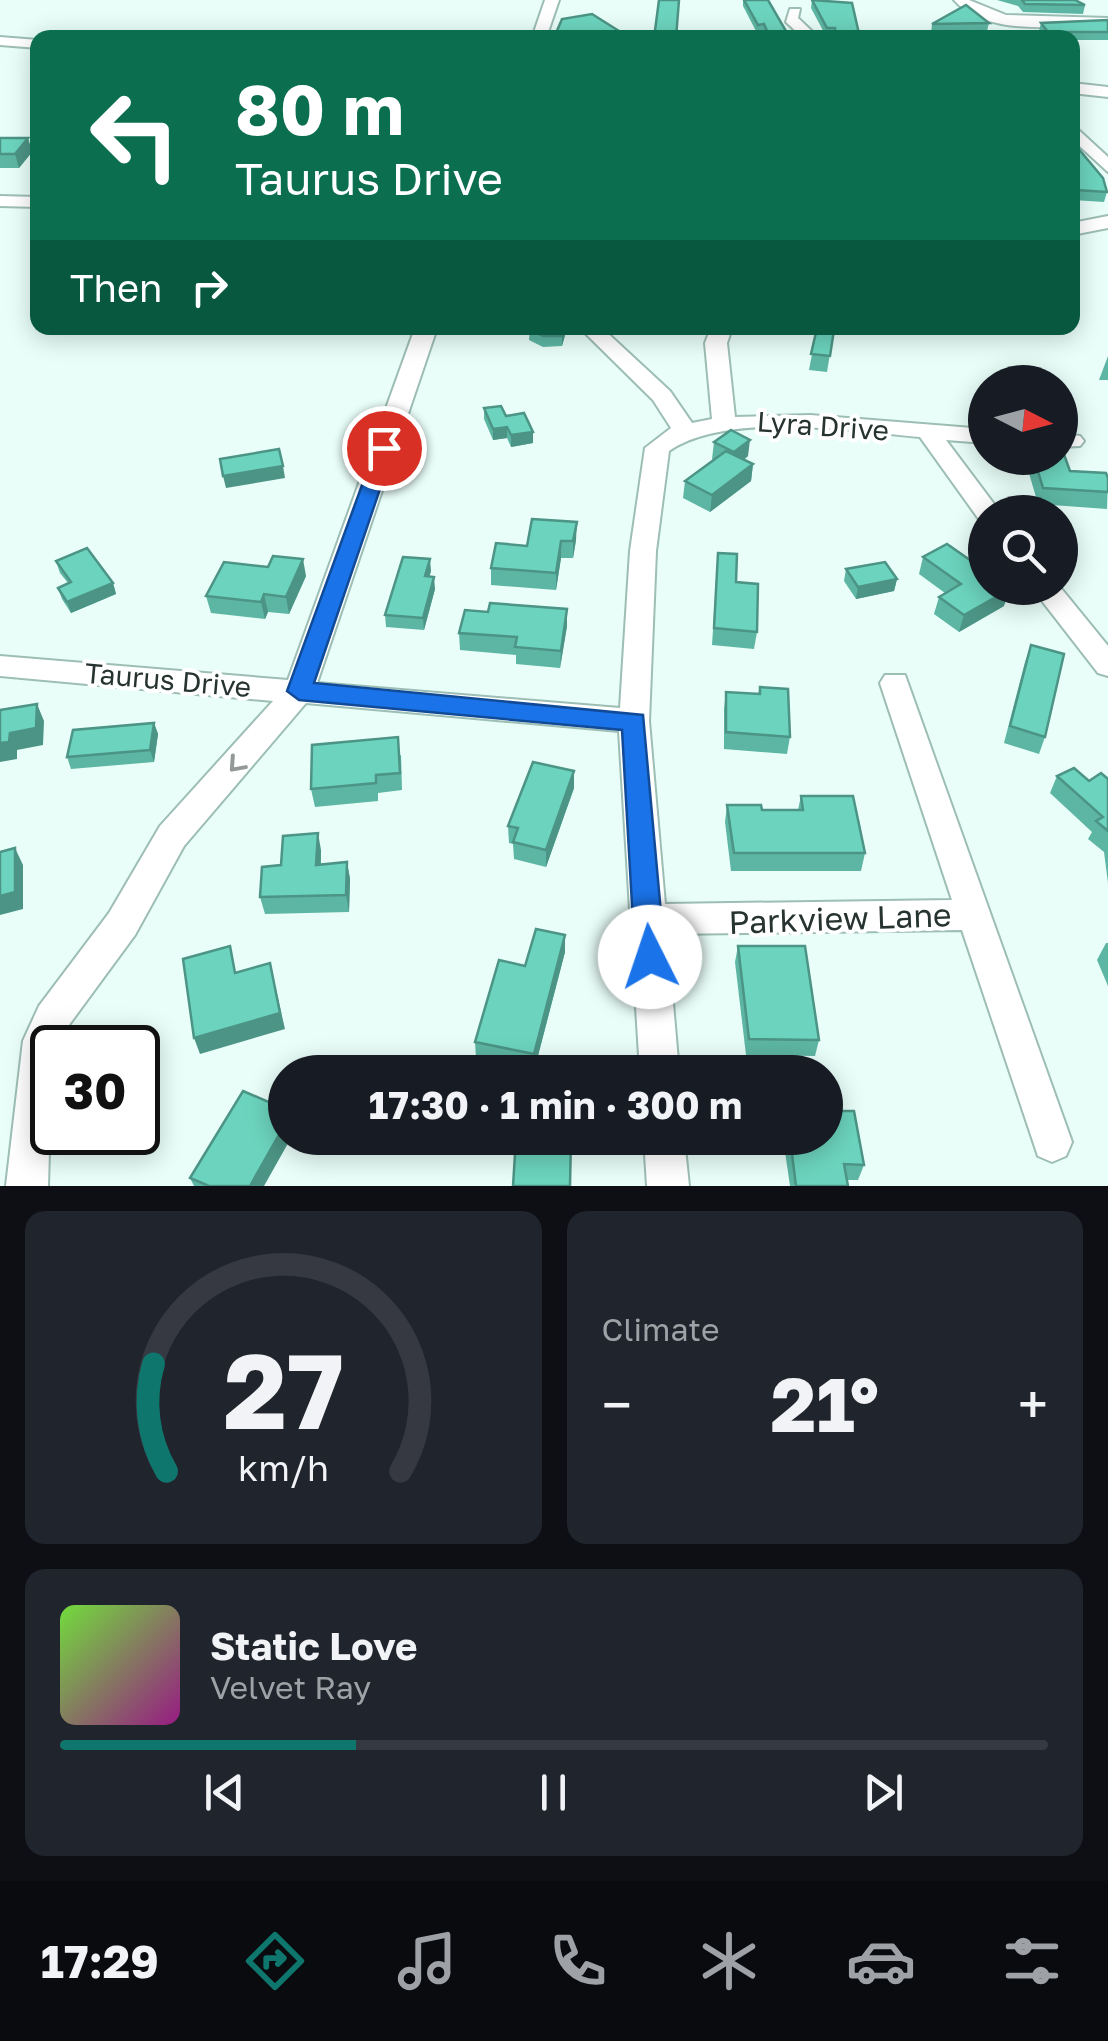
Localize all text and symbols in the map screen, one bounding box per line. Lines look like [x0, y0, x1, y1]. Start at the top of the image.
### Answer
text: 80 m [235, 66, 404, 150]
icon: left [70, 70, 200, 200]
text: Taurus Drive [235, 151, 503, 205]
icon: right [182, 260, 237, 315]
text: Then [70, 265, 162, 310]
north arrow [968, 365, 1078, 475]
map controls [968, 365, 1078, 605]
street label: Lyra Drive [756, 404, 890, 447]
pin [342, 406, 427, 491]
icon: arrive [357, 421, 412, 476]
button: search [968, 495, 1078, 605]
street label: Taurus Drive [84, 656, 253, 703]
one-way arrow [230, 753, 248, 772]
street label: Parkview Lane [728, 895, 952, 941]
position arrow [598, 905, 702, 1009]
speed limit sign: 30 [30, 1025, 160, 1155]
text: 17:30 · 1 min · 300 m [369, 1082, 742, 1127]
text: Climate [602, 1310, 720, 1348]
text: 27 [223, 1327, 343, 1452]
text: 21° [770, 1358, 879, 1449]
text: − [602, 1371, 632, 1437]
text: + [1018, 1371, 1048, 1437]
text: km/h [238, 1446, 329, 1489]
text: Static Love [210, 1623, 417, 1668]
text: Velvet Ray [210, 1668, 371, 1706]
icon: previous [197, 1765, 252, 1820]
icon: pause [526, 1765, 581, 1820]
icon: next [856, 1765, 911, 1820]
icon: directions [240, 1926, 310, 1996]
icon: music [392, 1926, 462, 1996]
icon: phone [543, 1926, 613, 1996]
icon: climate [694, 1926, 764, 1996]
icon: car [846, 1926, 916, 1996]
icon: filters [997, 1926, 1067, 1996]
text: 17:29 [41, 1934, 159, 1988]

